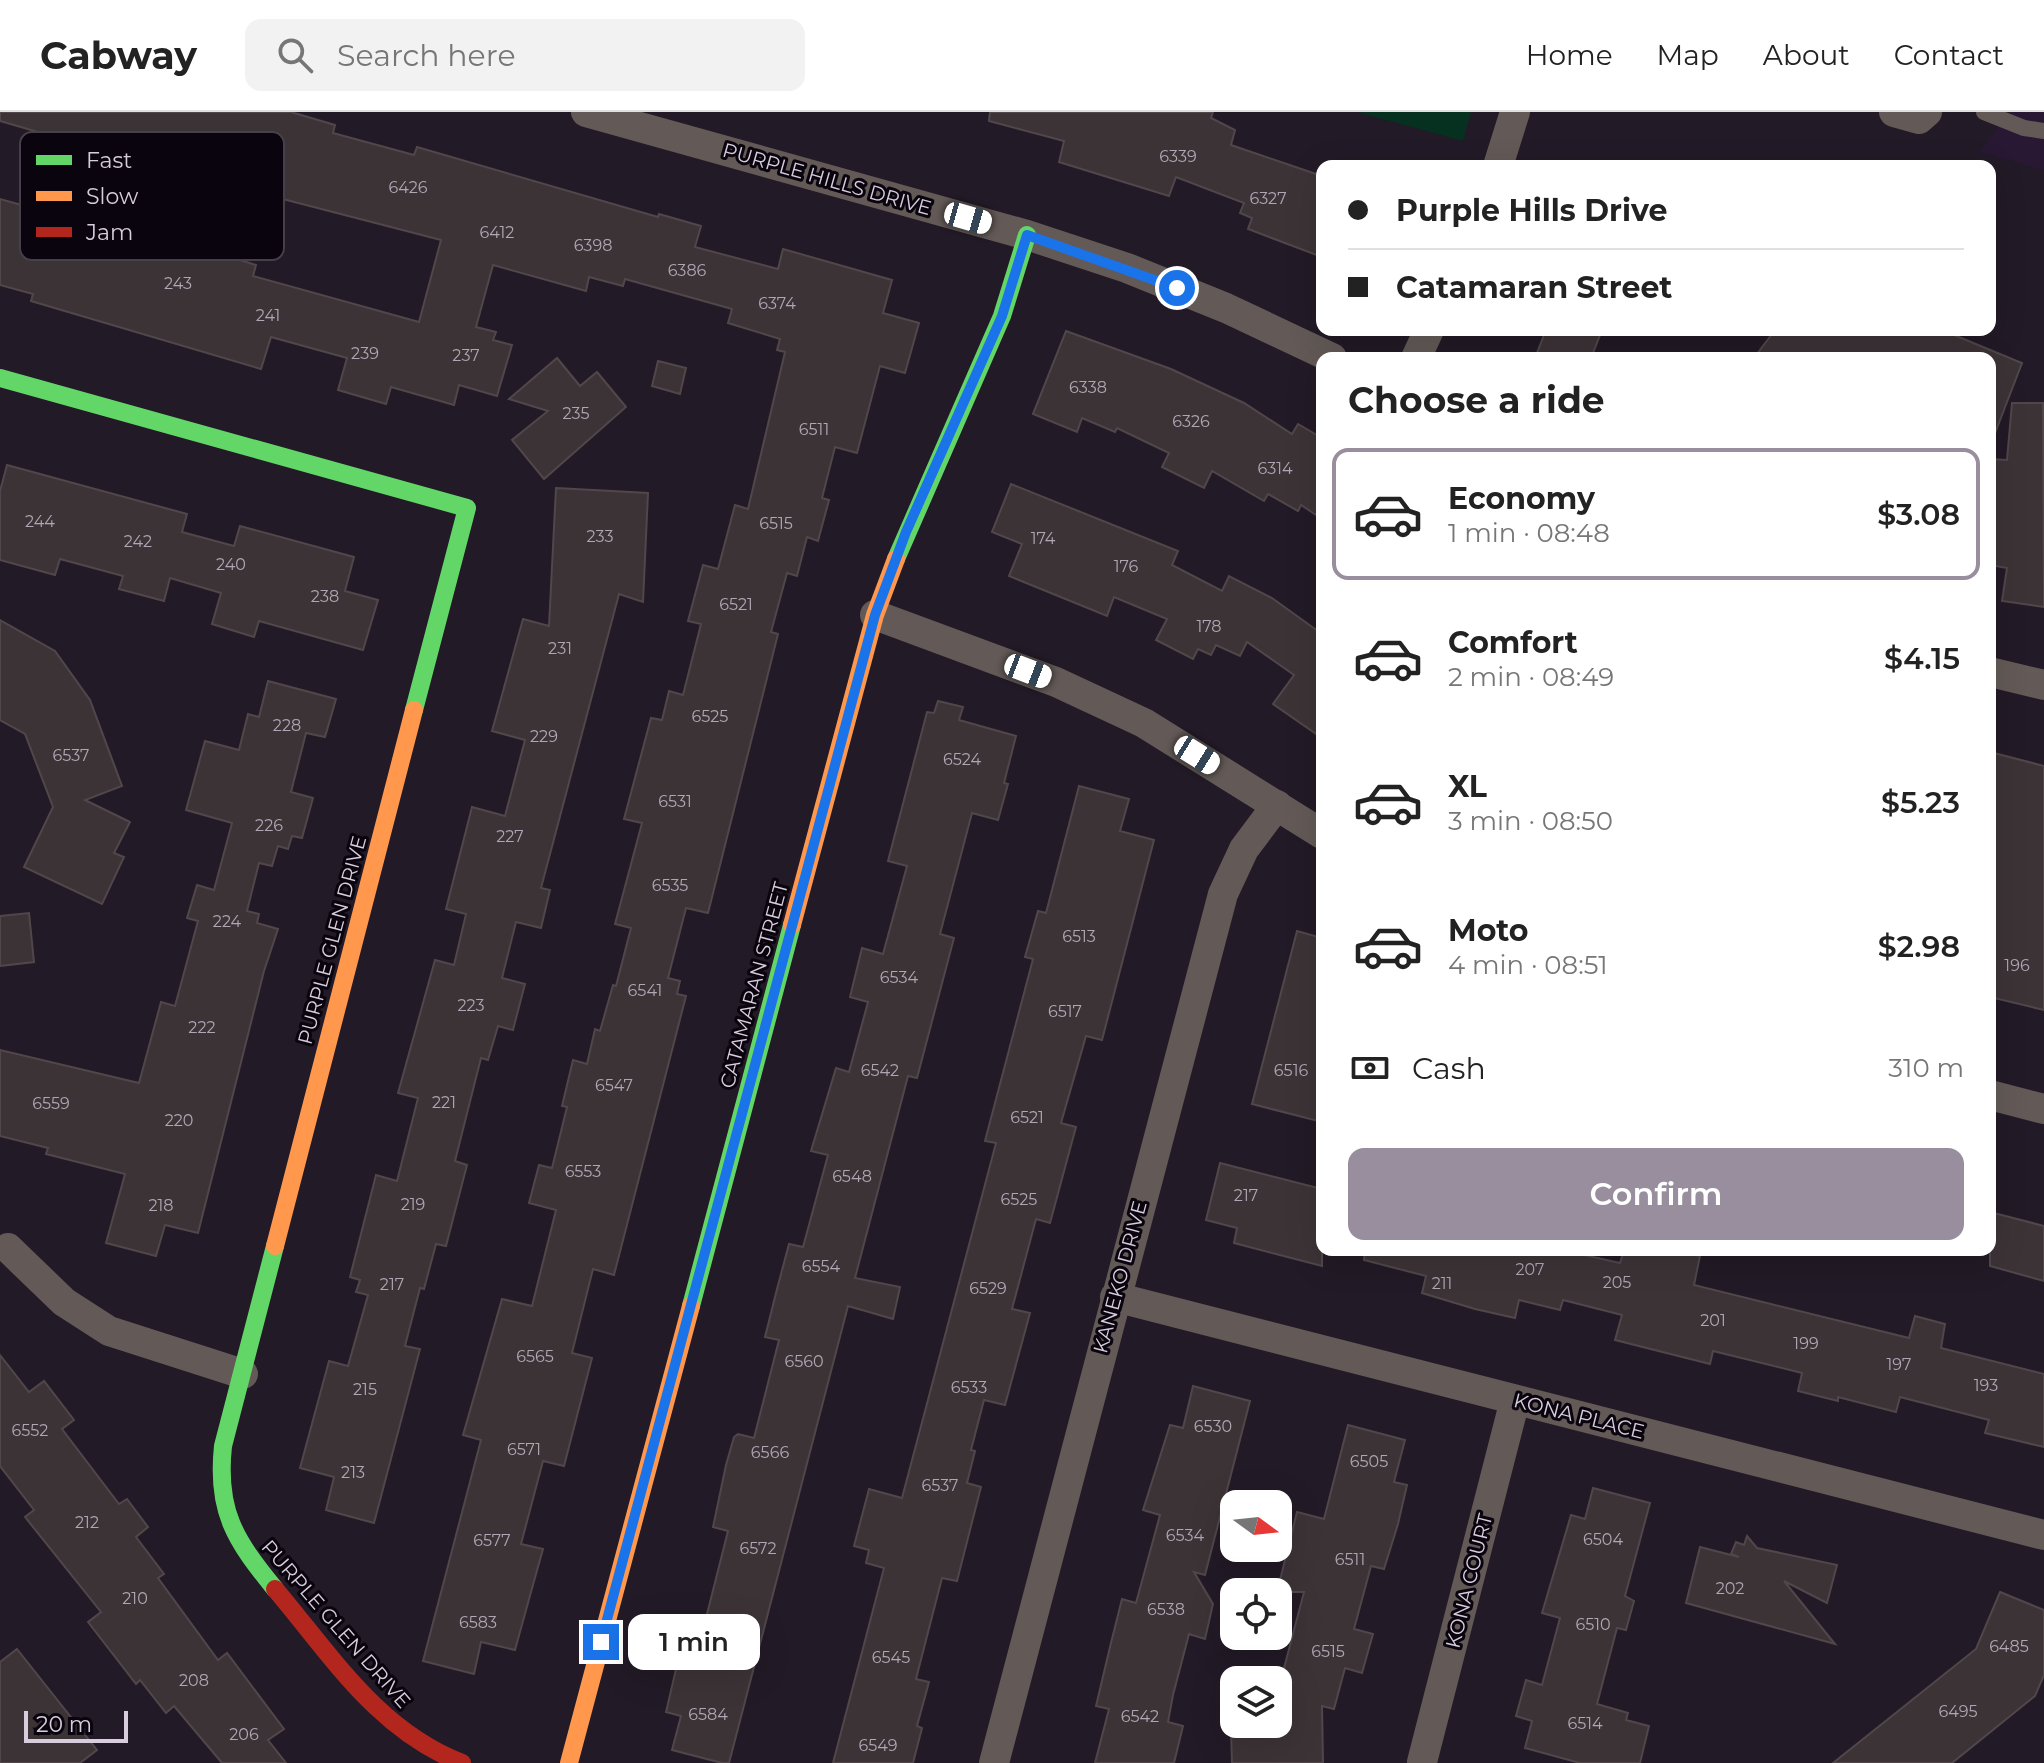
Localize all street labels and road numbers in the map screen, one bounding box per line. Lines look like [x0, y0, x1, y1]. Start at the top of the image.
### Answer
street label: PURPLE HILLS DRIVE [720, 138, 934, 220]
street label: PURPLE GLEN DRIVE [293, 833, 371, 1047]
street label: CATAMARAN STREET [715, 879, 793, 1091]
street label: KANEKO DRIVE [1088, 1198, 1152, 1356]
street label: KONA PLACE [1511, 1388, 1647, 1444]
street label: KONA COURT [1441, 1511, 1497, 1651]
street label: PURPLE GLEN DRIVE [256, 1535, 416, 1713]

